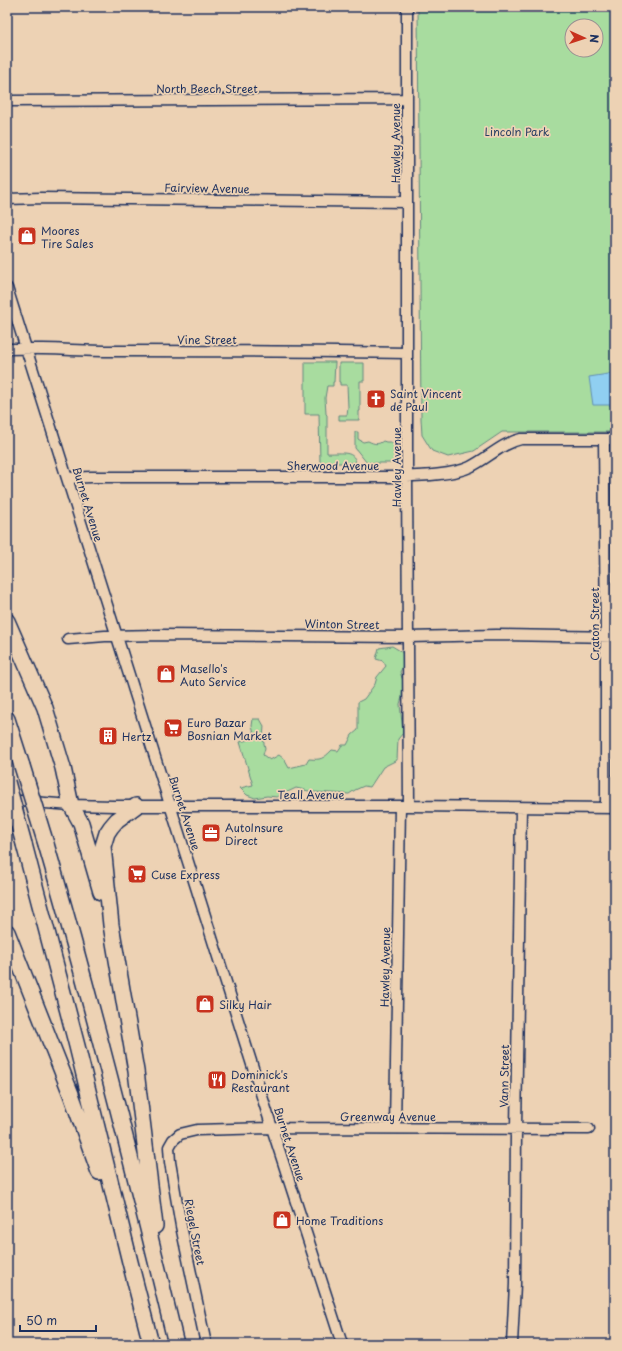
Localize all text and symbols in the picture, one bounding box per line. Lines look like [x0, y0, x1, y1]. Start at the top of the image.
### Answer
north arrow [564, 18, 604, 58]
text: N [586, 34, 603, 44]
street label: North Beech Street [156, 80, 258, 97]
street label: Hawley Avenue [387, 103, 404, 183]
park label: Lincoln Park [485, 123, 550, 140]
street label: Fairview Avenue [164, 179, 250, 197]
place label: Moores Tire Sales [41, 222, 94, 252]
shop icon: Moores Tire Sales [16, 225, 38, 247]
street label: Vine Street [177, 331, 237, 348]
place label: Saint Vincent de Paul [390, 385, 462, 415]
church icon: Saint Vincent de Paul [365, 388, 387, 410]
street label: Hawley Avenue [388, 427, 405, 507]
street label: Sherwood Avenue [287, 457, 379, 474]
street label: Burnet Avenue [69, 464, 107, 544]
street label: Craton Street [586, 587, 603, 661]
street label: Winton Street [304, 615, 380, 633]
place label: Masello's Auto Service [180, 660, 246, 690]
shop icon: Masello's Auto Service [155, 663, 177, 685]
place label: Euro Bazar Bosnian Market [187, 714, 272, 744]
supermarket icon: Euro Bazar Bosnian Market [162, 717, 184, 739]
building icon: Hertz [97, 725, 119, 747]
place label: Hertz [122, 728, 151, 745]
street label: Burnet Avenue [165, 773, 205, 853]
street label: Teall Avenue [278, 786, 344, 803]
place label: AutoInsure Direct [225, 819, 283, 849]
office icon: AutoInsure Direct [200, 822, 222, 844]
supermarket icon: Cuse Express [126, 863, 148, 885]
place label: Cuse Express [151, 866, 220, 883]
street label: Hawley Avenue [376, 927, 394, 1007]
shop icon: Silky Hair [194, 993, 216, 1015]
place label: Silky Hair [219, 996, 272, 1013]
street label: Vann Street [495, 1044, 513, 1108]
place label: Dominick's Restaurant [231, 1066, 290, 1096]
restaurant icon: Dominick's Restaurant [206, 1069, 228, 1091]
street label: Burnet Avenue [270, 1104, 310, 1184]
street label: Greenway Avenue [340, 1108, 436, 1125]
street label: Riegel Street [180, 1197, 210, 1267]
shop icon: Home Traditions [271, 1209, 293, 1231]
place label: Home Traditions [296, 1212, 383, 1229]
scale bar [20, 1307, 96, 1333]
text: 50 m [26, 1311, 57, 1329]

